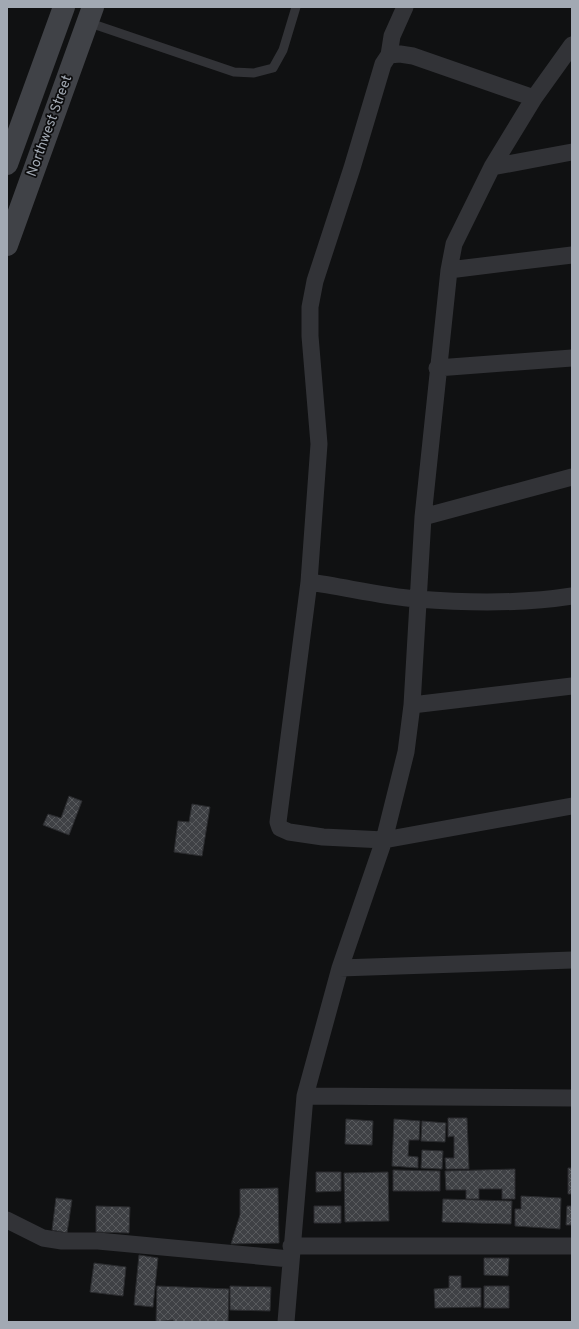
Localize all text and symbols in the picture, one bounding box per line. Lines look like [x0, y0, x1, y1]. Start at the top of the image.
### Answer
street label: Northwest Street [24, 73, 76, 179]

